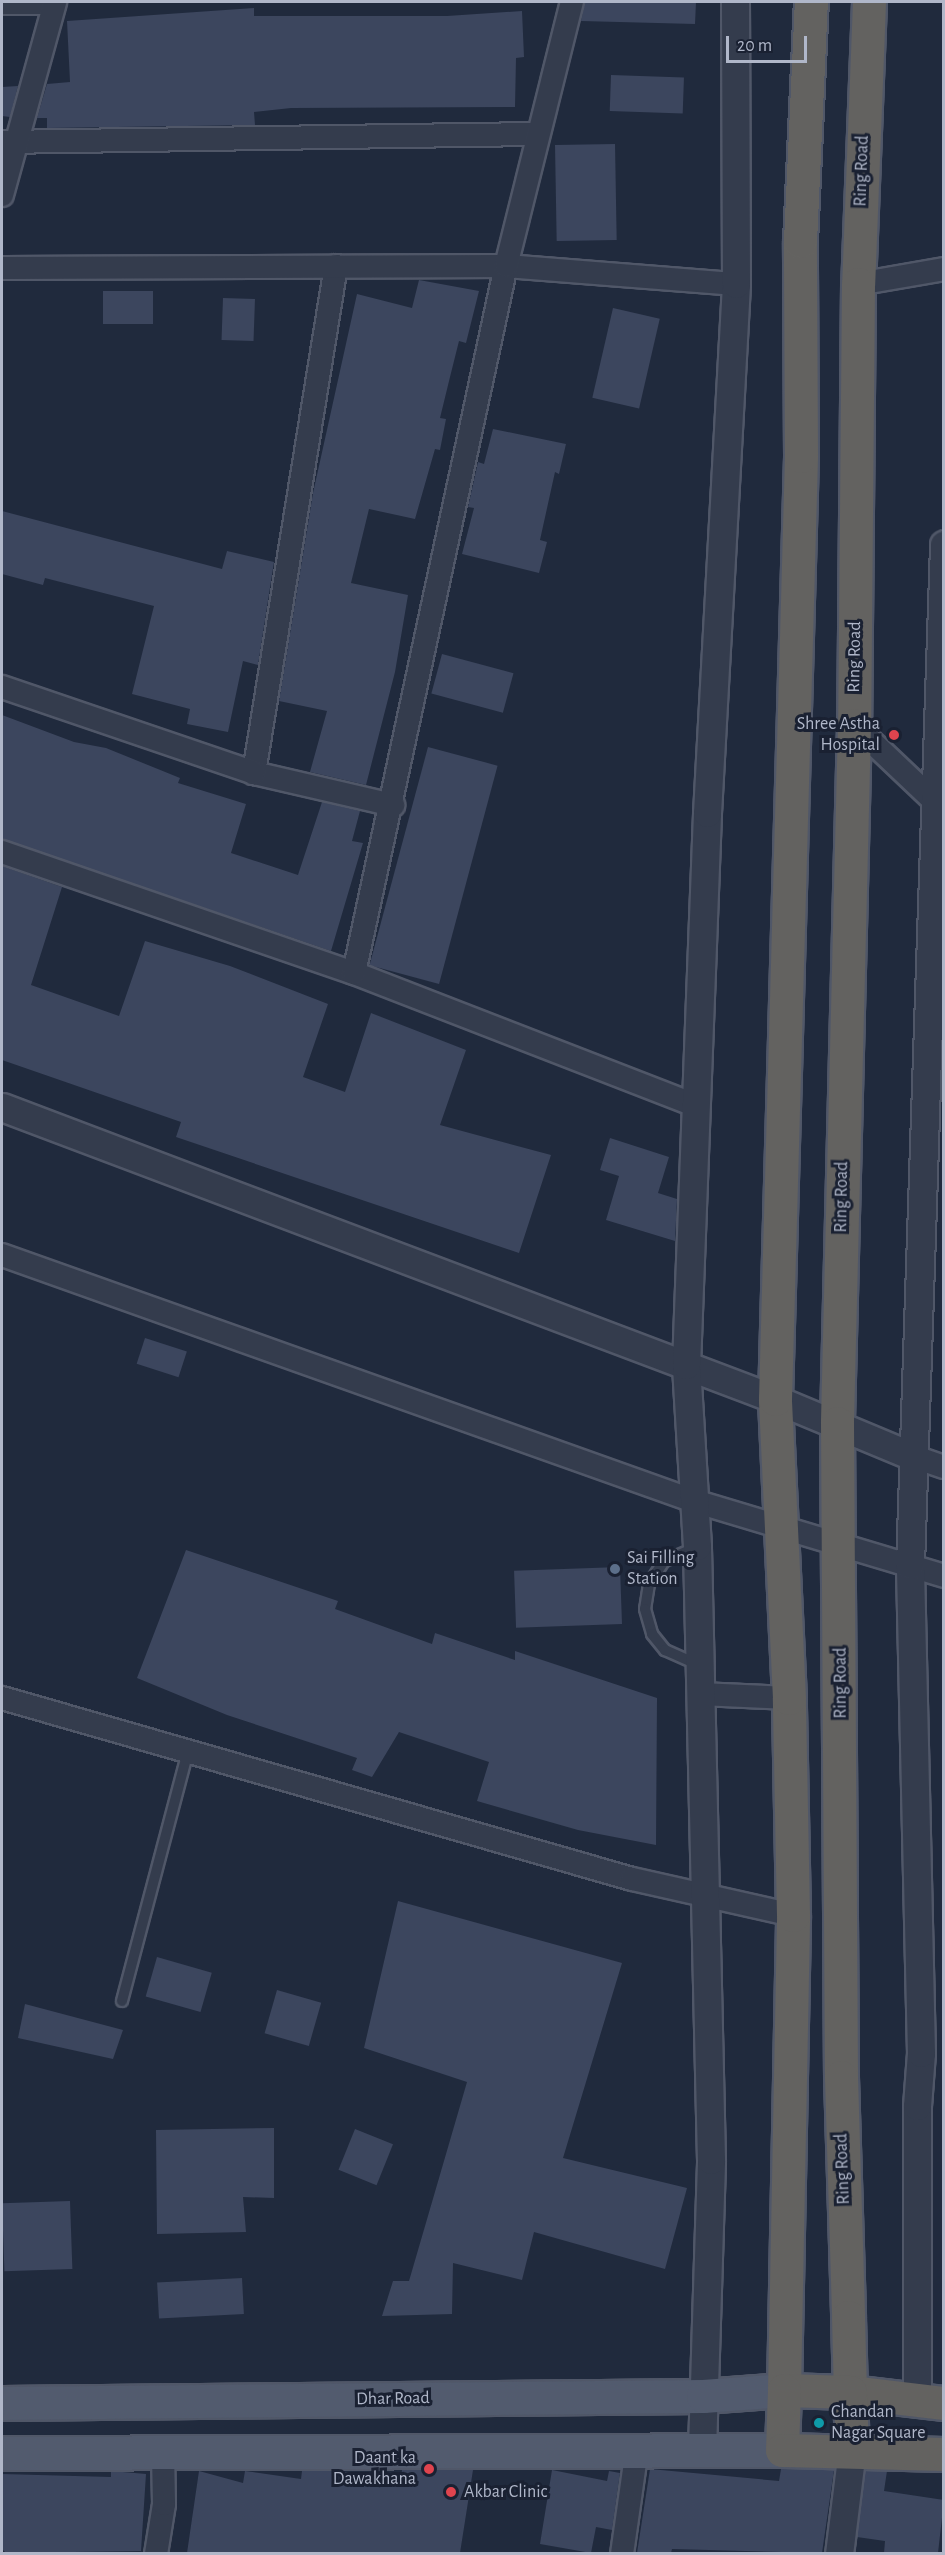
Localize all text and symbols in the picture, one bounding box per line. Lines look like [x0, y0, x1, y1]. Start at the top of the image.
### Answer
scale bar [729, 24, 810, 62]
text: 20 m [737, 37, 772, 55]
street label: Ring Road [850, 135, 874, 207]
street label: Ring Road [844, 621, 866, 693]
place label: Shree Astha Hospital [797, 714, 880, 756]
marker: Shree Astha Hospital [885, 726, 903, 744]
street label: Ring Road [831, 1161, 853, 1233]
place label: Sai Filling Station [627, 1548, 694, 1590]
marker: Sai Filling Station [608, 1562, 622, 1576]
street label: Ring Road [830, 1647, 852, 1719]
street label: Ring Road [831, 2133, 855, 2205]
street label: Dhar Road [356, 2388, 430, 2410]
place label: Chandan Nagar Square [831, 2402, 925, 2444]
marker: Chandan Nagar Square [812, 2416, 826, 2430]
place label: Daant ka Dawakhana [333, 2448, 416, 2490]
marker: Daant ka Dawakhana [420, 2460, 438, 2478]
place label: Akbar Clinic [464, 2481, 548, 2503]
marker: Akbar Clinic [442, 2483, 460, 2501]

